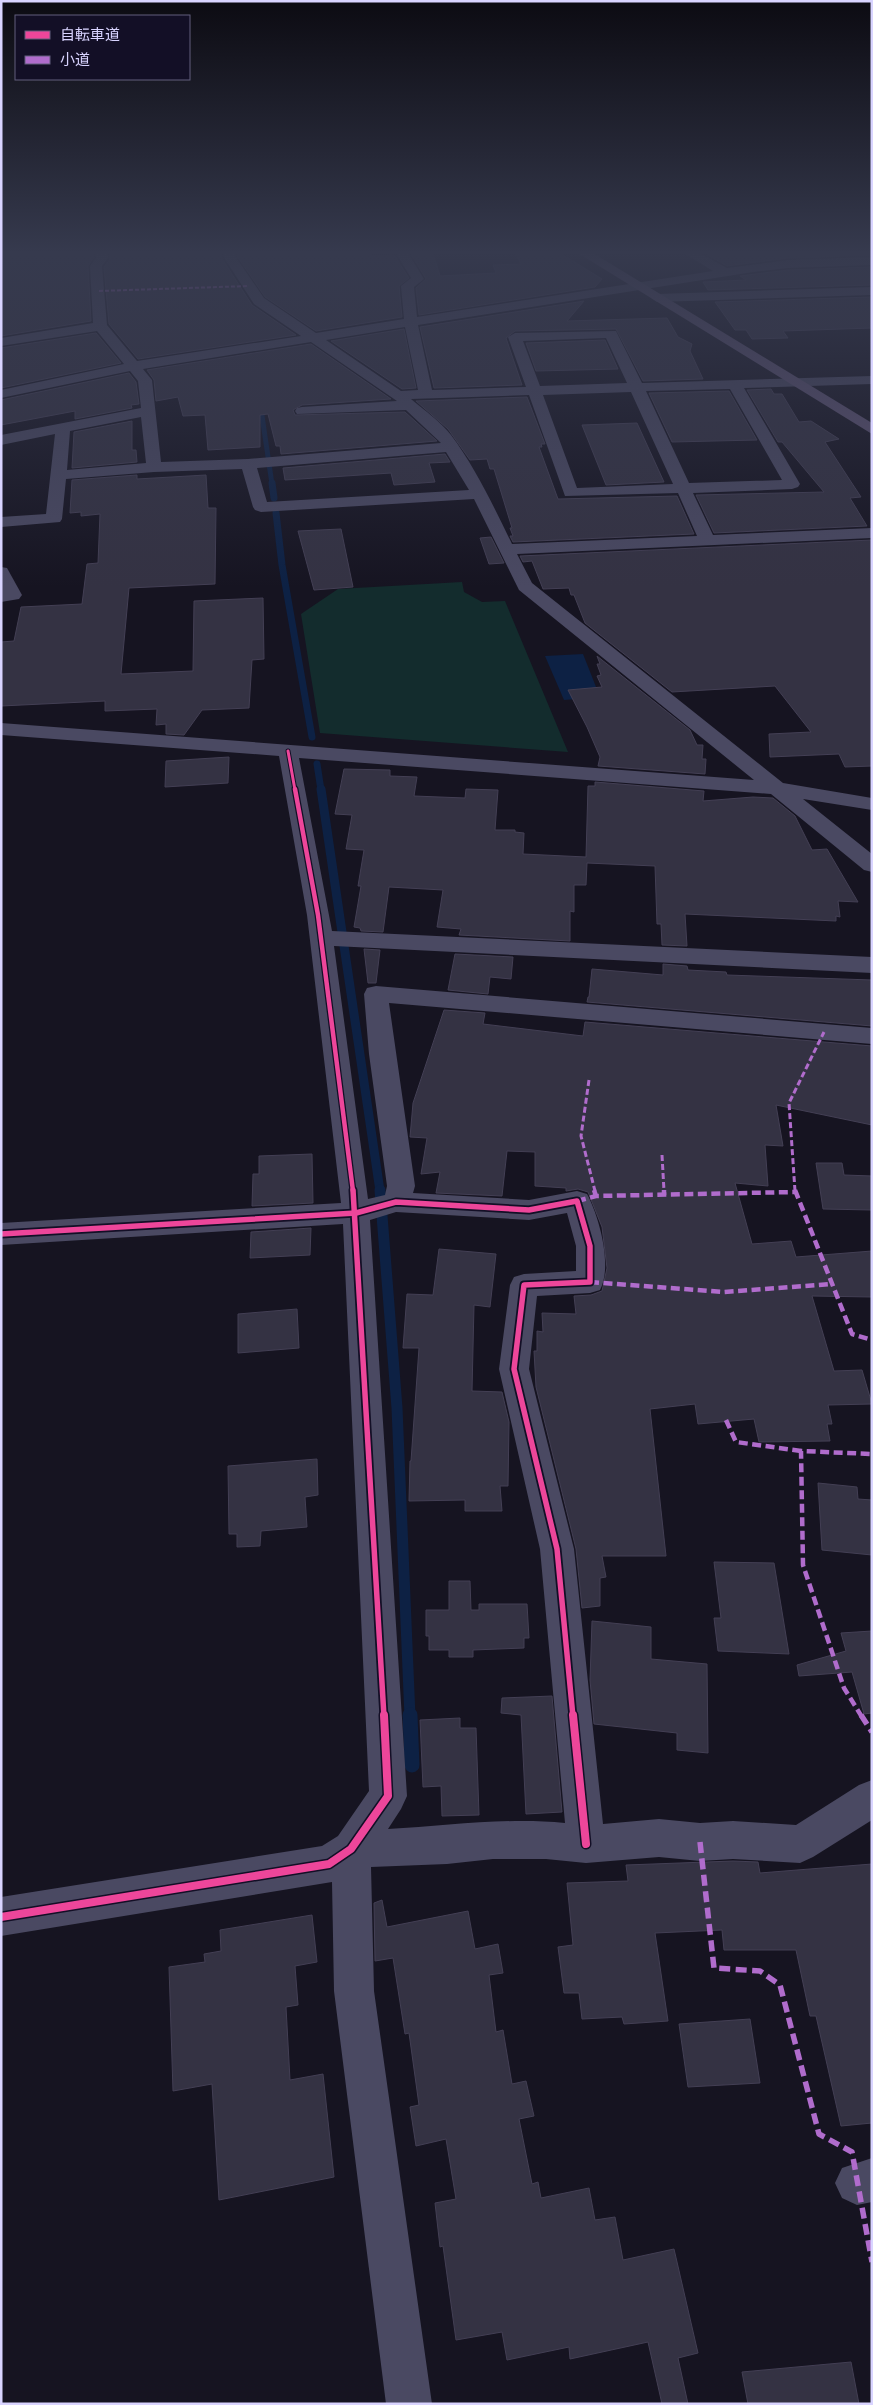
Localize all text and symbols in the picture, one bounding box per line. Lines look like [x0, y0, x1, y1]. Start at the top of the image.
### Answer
legend [15, 15, 190, 80]
text: 自転車道 [60, 24, 120, 45]
text: 小道 [60, 49, 90, 70]

